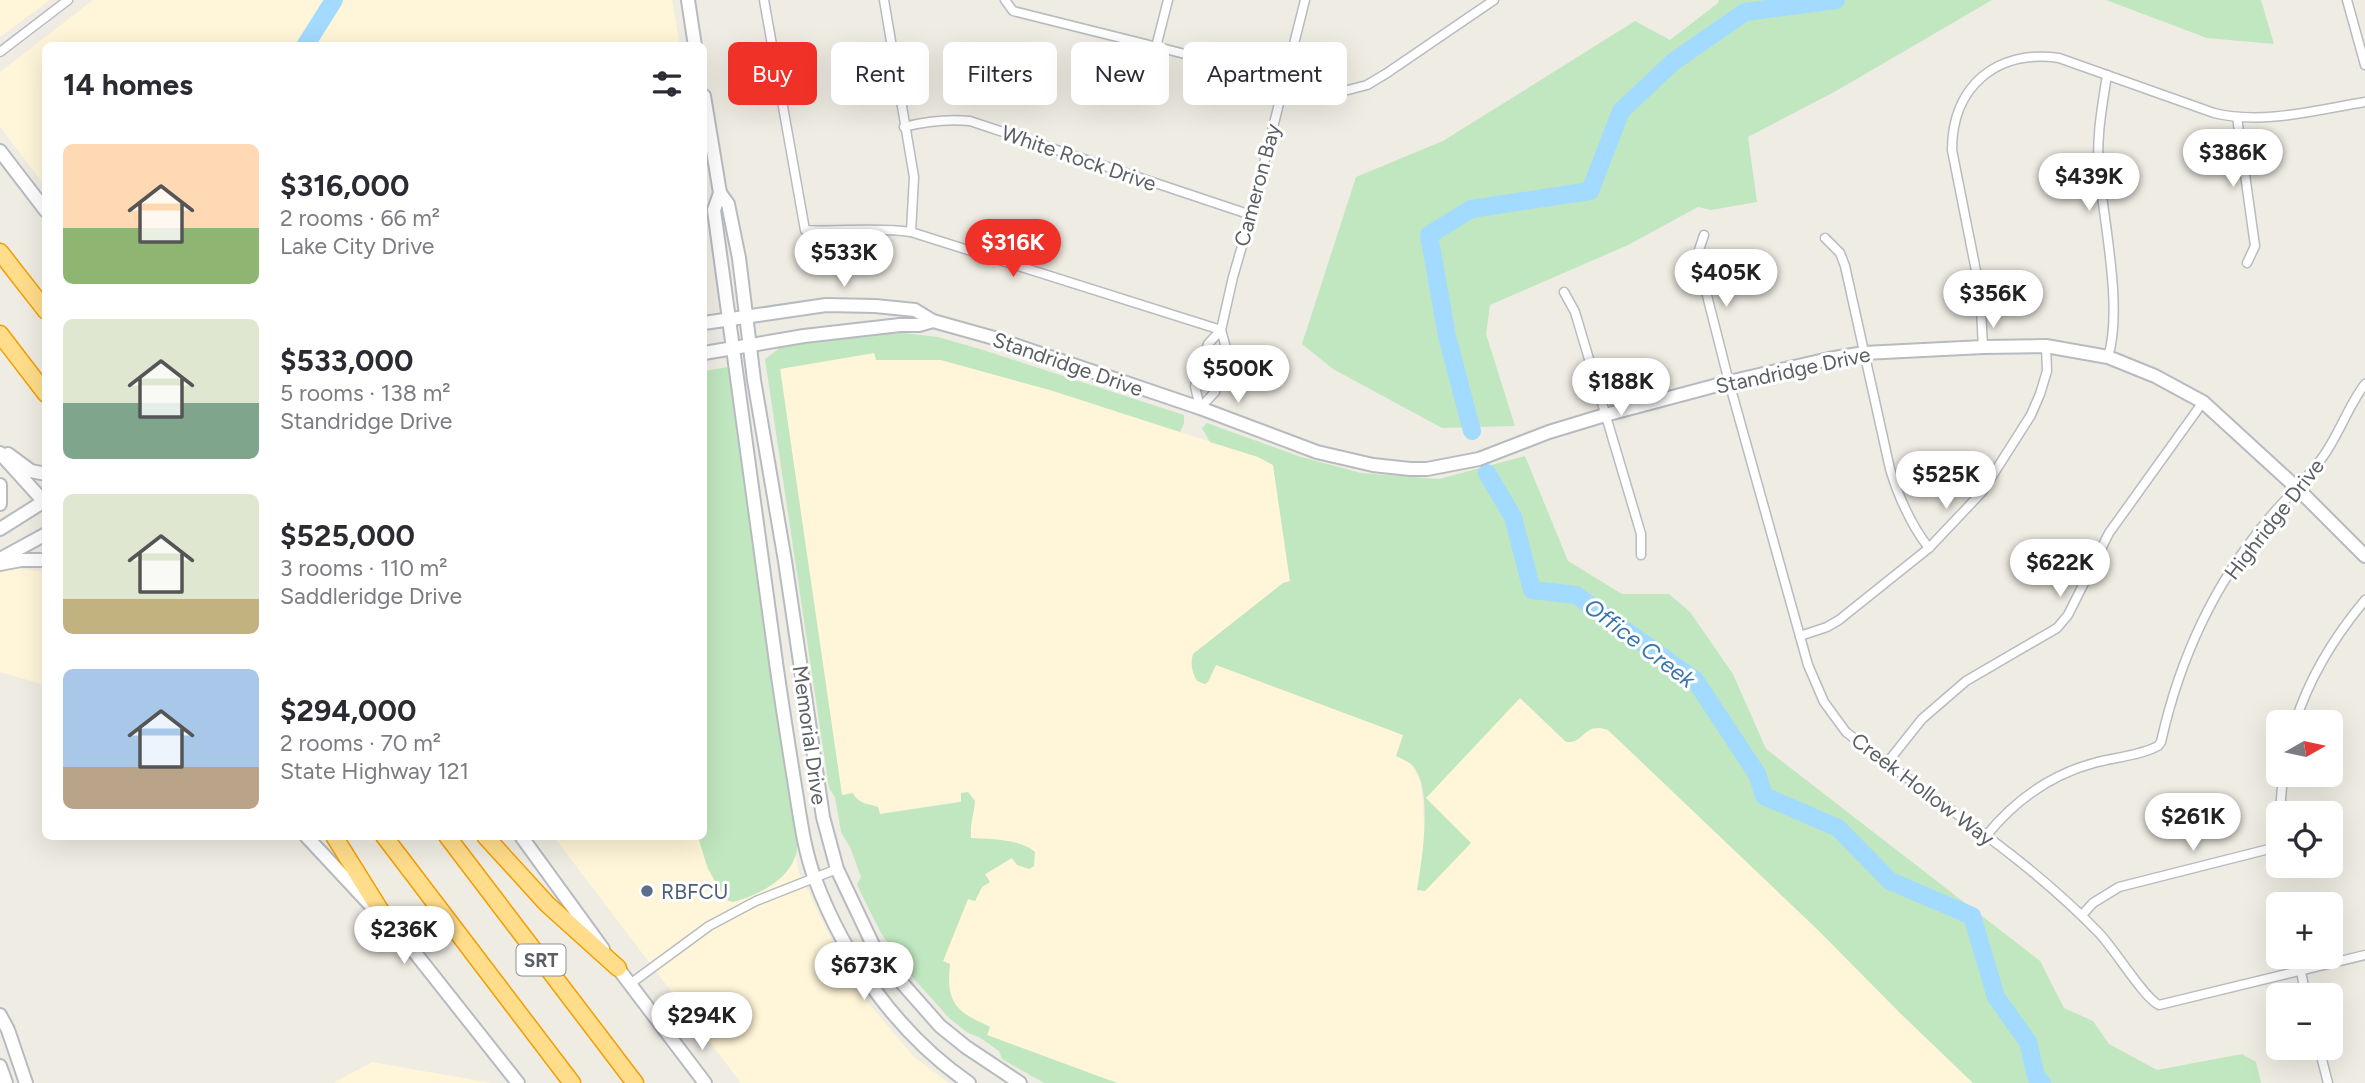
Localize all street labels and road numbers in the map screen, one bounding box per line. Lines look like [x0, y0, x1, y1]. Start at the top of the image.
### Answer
street label: White Rock Drive [998, 120, 1160, 196]
street label: Cameron Bay [1229, 121, 1285, 249]
street label: Standridge Drive [990, 327, 1146, 401]
street label: Standridge Drive [1713, 341, 1873, 399]
street label: Highridge Drive [2219, 454, 2329, 584]
street label: Memorial Drive [788, 664, 832, 806]
street label: Creek Hollow Way [1847, 727, 1999, 851]
road number: SRT [516, 944, 566, 976]

